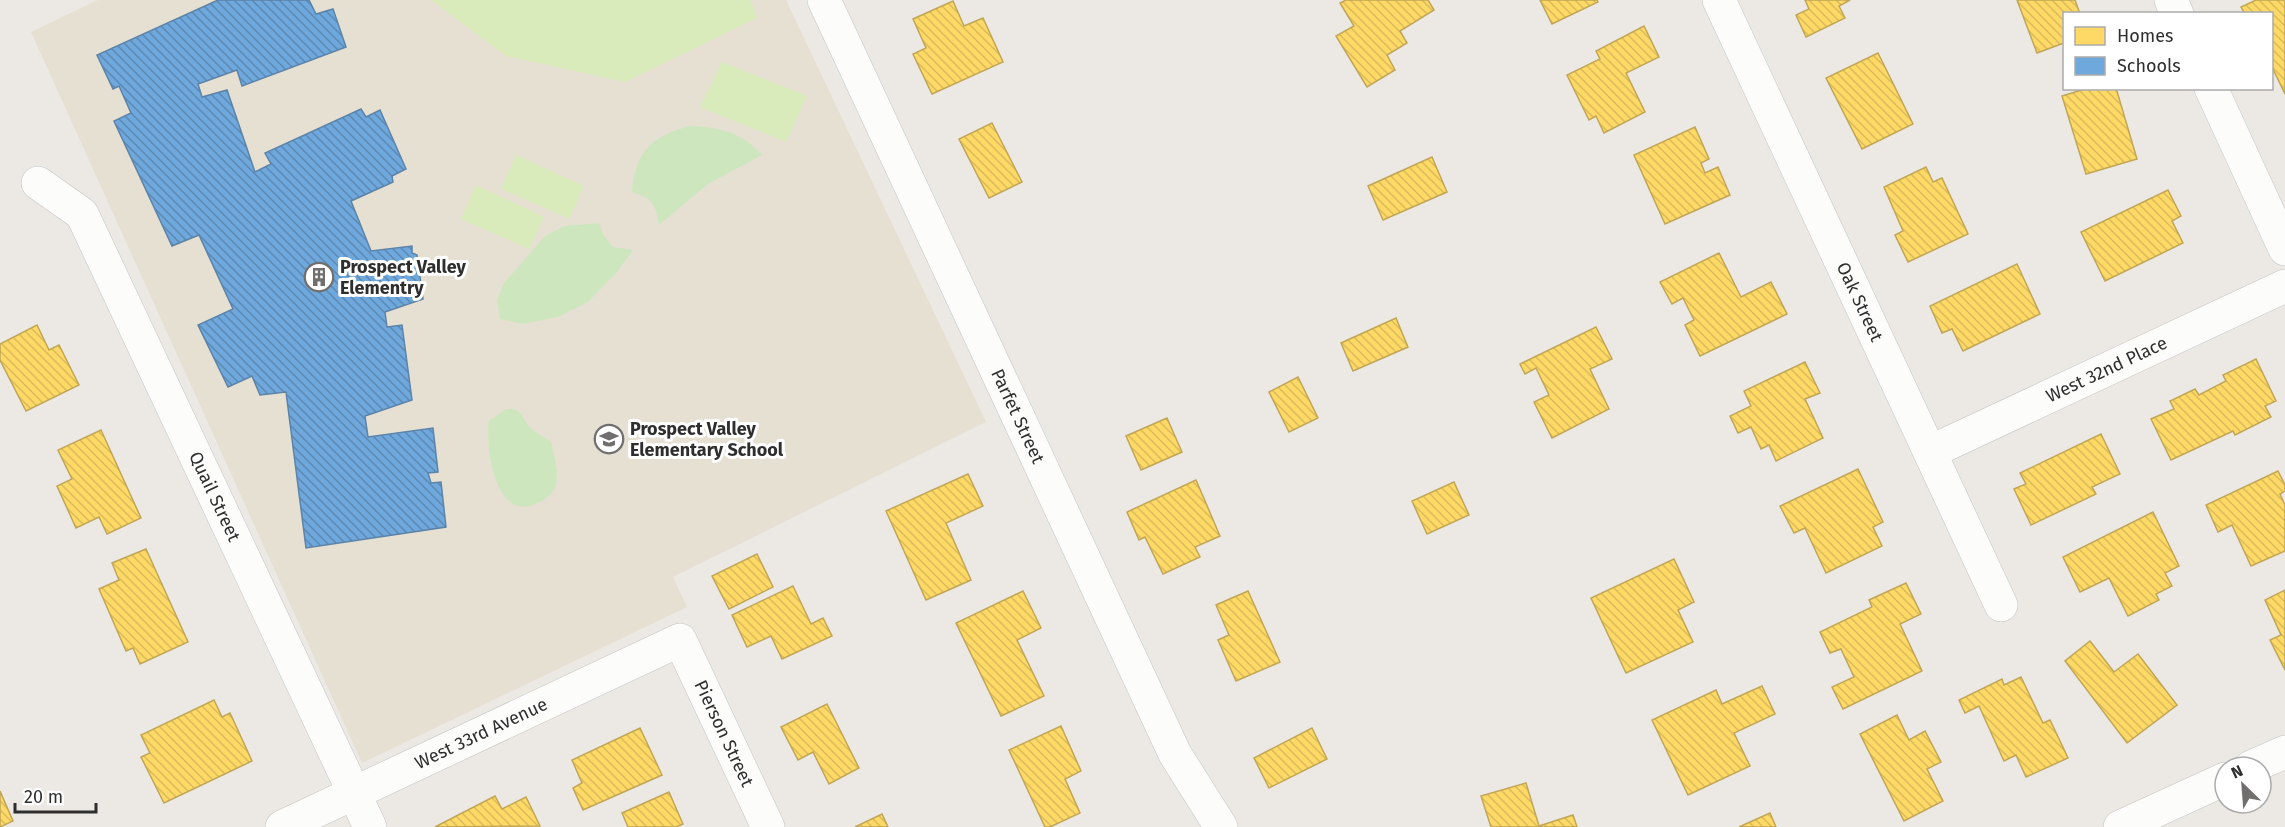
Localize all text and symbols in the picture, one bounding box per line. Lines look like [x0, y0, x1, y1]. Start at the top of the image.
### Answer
legend [2063, 12, 2273, 90]
text: Homes [2117, 25, 2173, 47]
text: Schools [2117, 55, 2181, 77]
place label: Prospect Valley Elementry [340, 256, 466, 299]
street label: Oak Street [1832, 259, 1888, 345]
building icon: Prospect Valley Elementry [303, 261, 335, 293]
street label: West 32nd Place [2042, 332, 2171, 407]
street label: Parfet Street [986, 365, 1049, 467]
place label: Prospect Valley Elementary School [630, 418, 784, 461]
school or university icon: Prospect Valley Elementary School [593, 423, 625, 455]
street label: Quail Street [184, 448, 245, 545]
street label: Pierson Street [689, 677, 759, 791]
street label: West 33rd Avenue [411, 693, 551, 774]
north arrow [2213, 755, 2273, 815]
text: N [2228, 761, 2246, 783]
scale bar [15, 776, 96, 814]
text: 20 m [24, 786, 63, 808]

